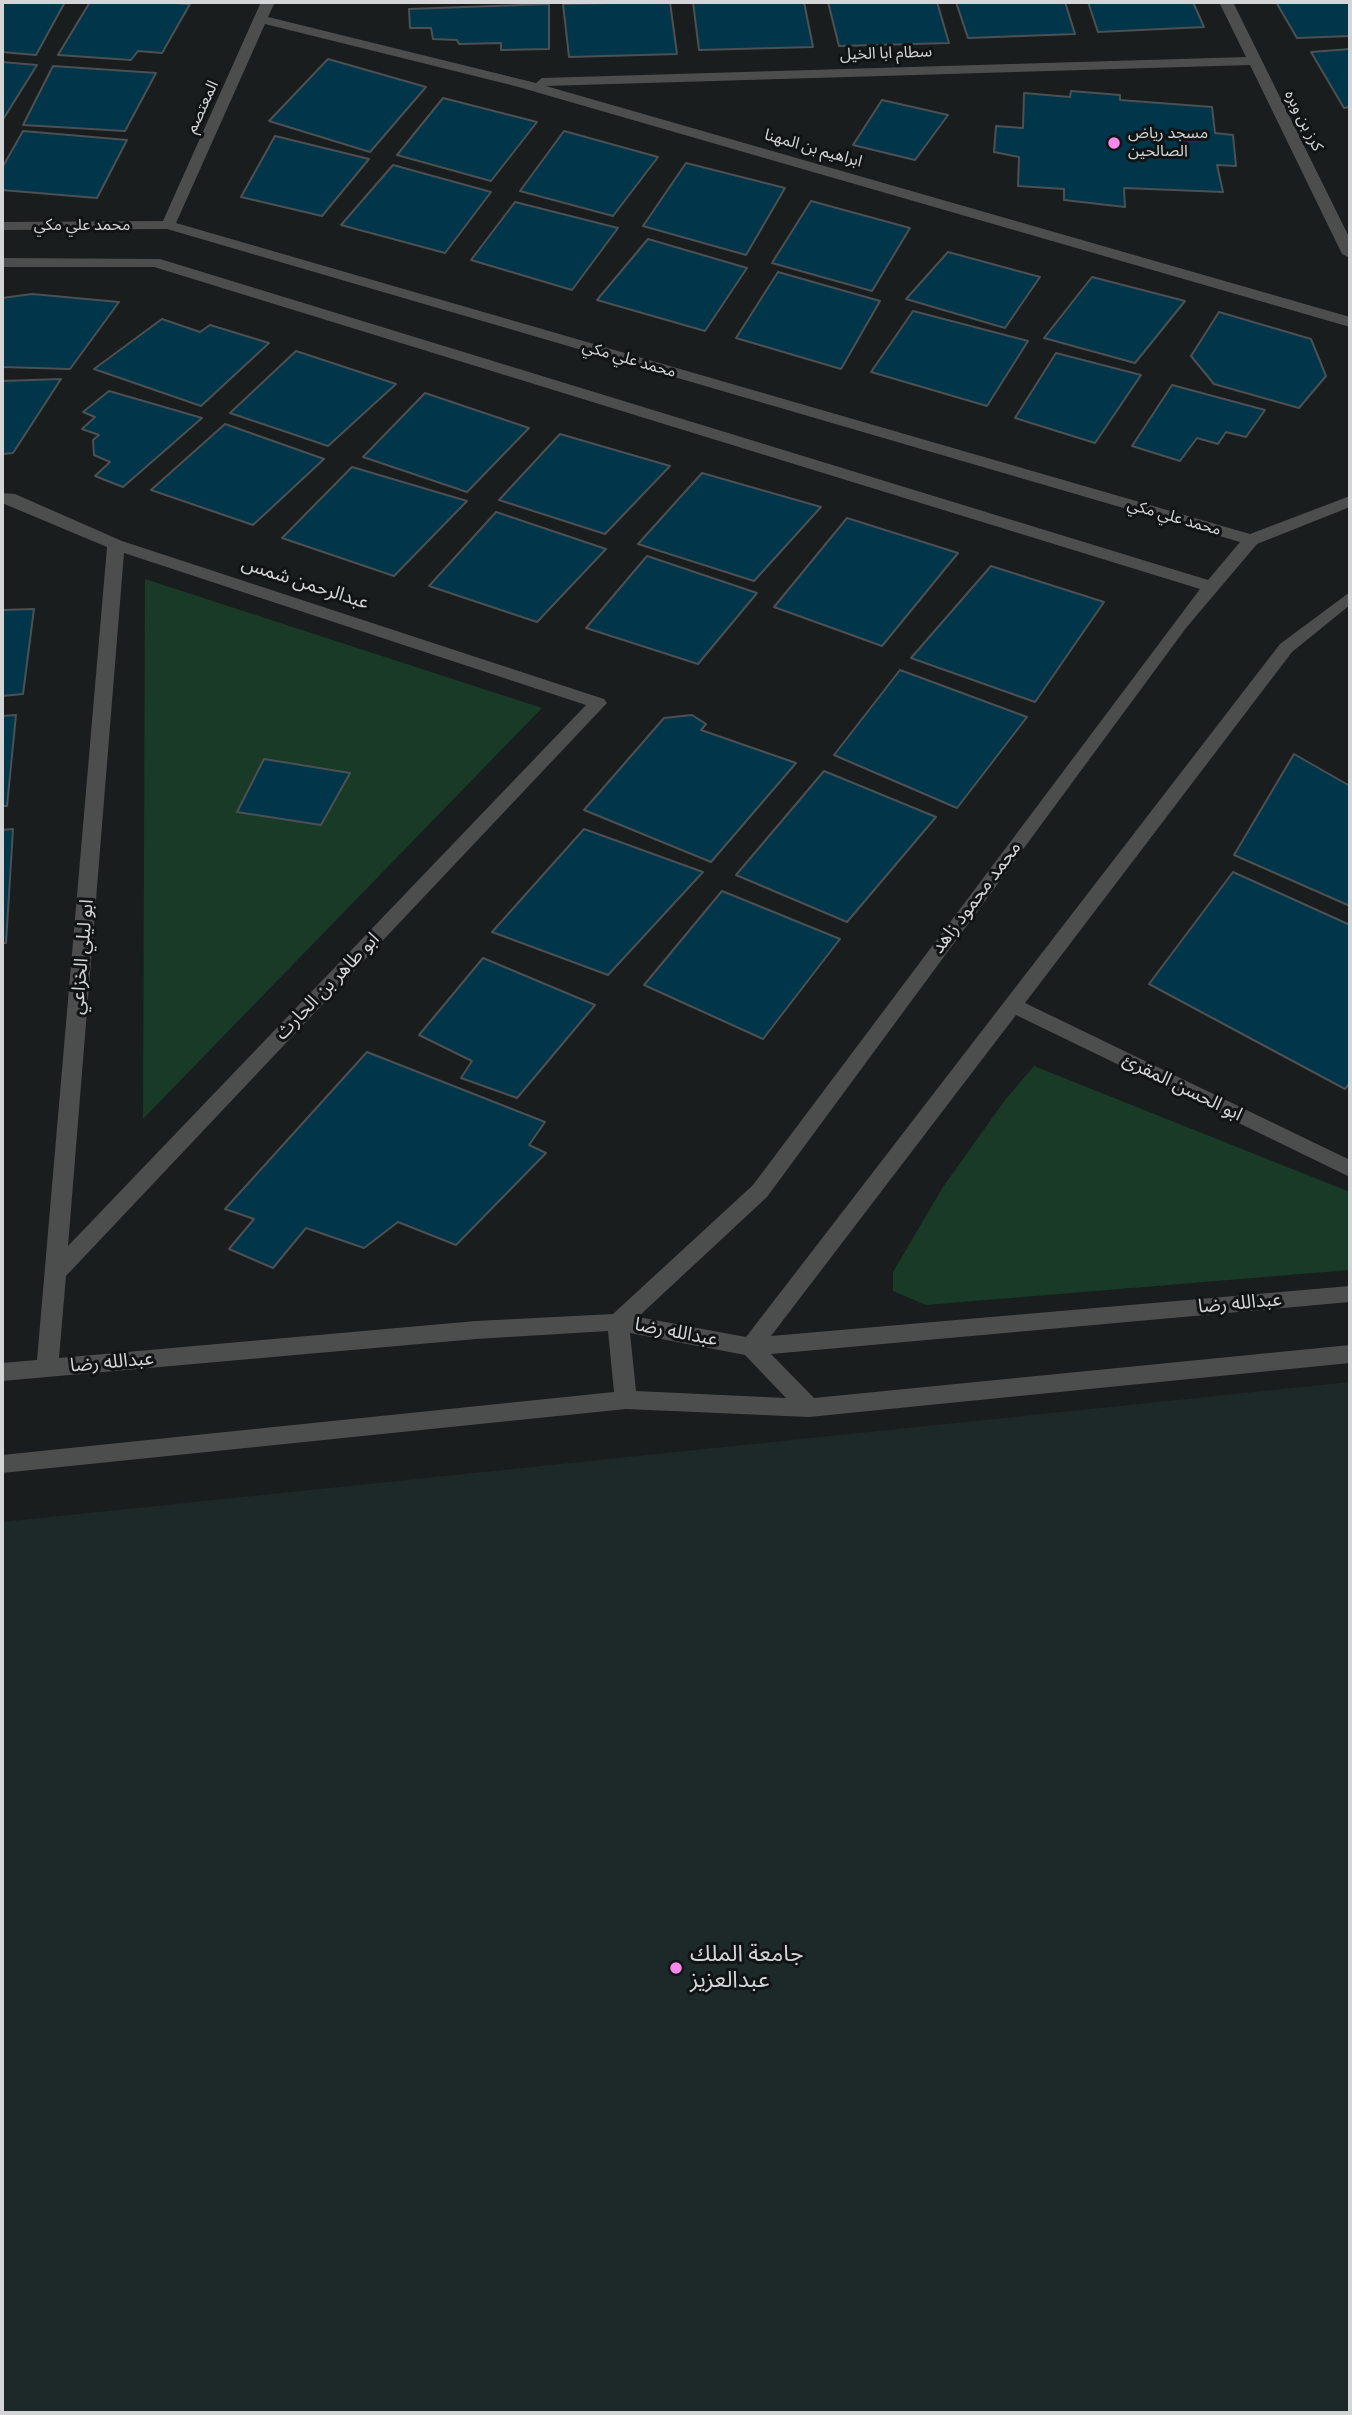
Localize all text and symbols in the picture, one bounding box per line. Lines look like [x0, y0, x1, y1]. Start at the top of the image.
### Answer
street label: سطام ابا الخيل [840, 43, 932, 65]
street label: المعتصم [183, 78, 223, 136]
street label: كرز بن وبره [1280, 87, 1326, 155]
place label: مسجد رياض الصالحين [1128, 124, 1208, 162]
street label: ابراهيم بن المهنا [762, 126, 864, 172]
marker: مسجد رياض الصالحين [1106, 135, 1122, 151]
street label: محمد علي مكي [34, 216, 130, 236]
street label: محمد علي مكي [580, 337, 678, 383]
street label: محمد علي مكي [1125, 495, 1223, 541]
street label: عبدالرحمن شمس [238, 553, 372, 615]
street label: محمد محمود زاهد [927, 837, 1027, 959]
street label: ابو ليلي الخزاعي [67, 898, 99, 1016]
street label: ابو طاهر بن الحارث [271, 929, 385, 1045]
street label: ابو الحسن المقرئ [1118, 1049, 1246, 1127]
street label: عبدالله رضا [1197, 1289, 1283, 1319]
street label: عبدالله رضا [633, 1314, 719, 1352]
street label: عبدالله رضا [69, 1348, 155, 1378]
place label: جامعة الملك عبدالعزيز [690, 1941, 804, 1995]
marker: جامعة الملك عبدالعزيز [668, 1960, 684, 1976]

